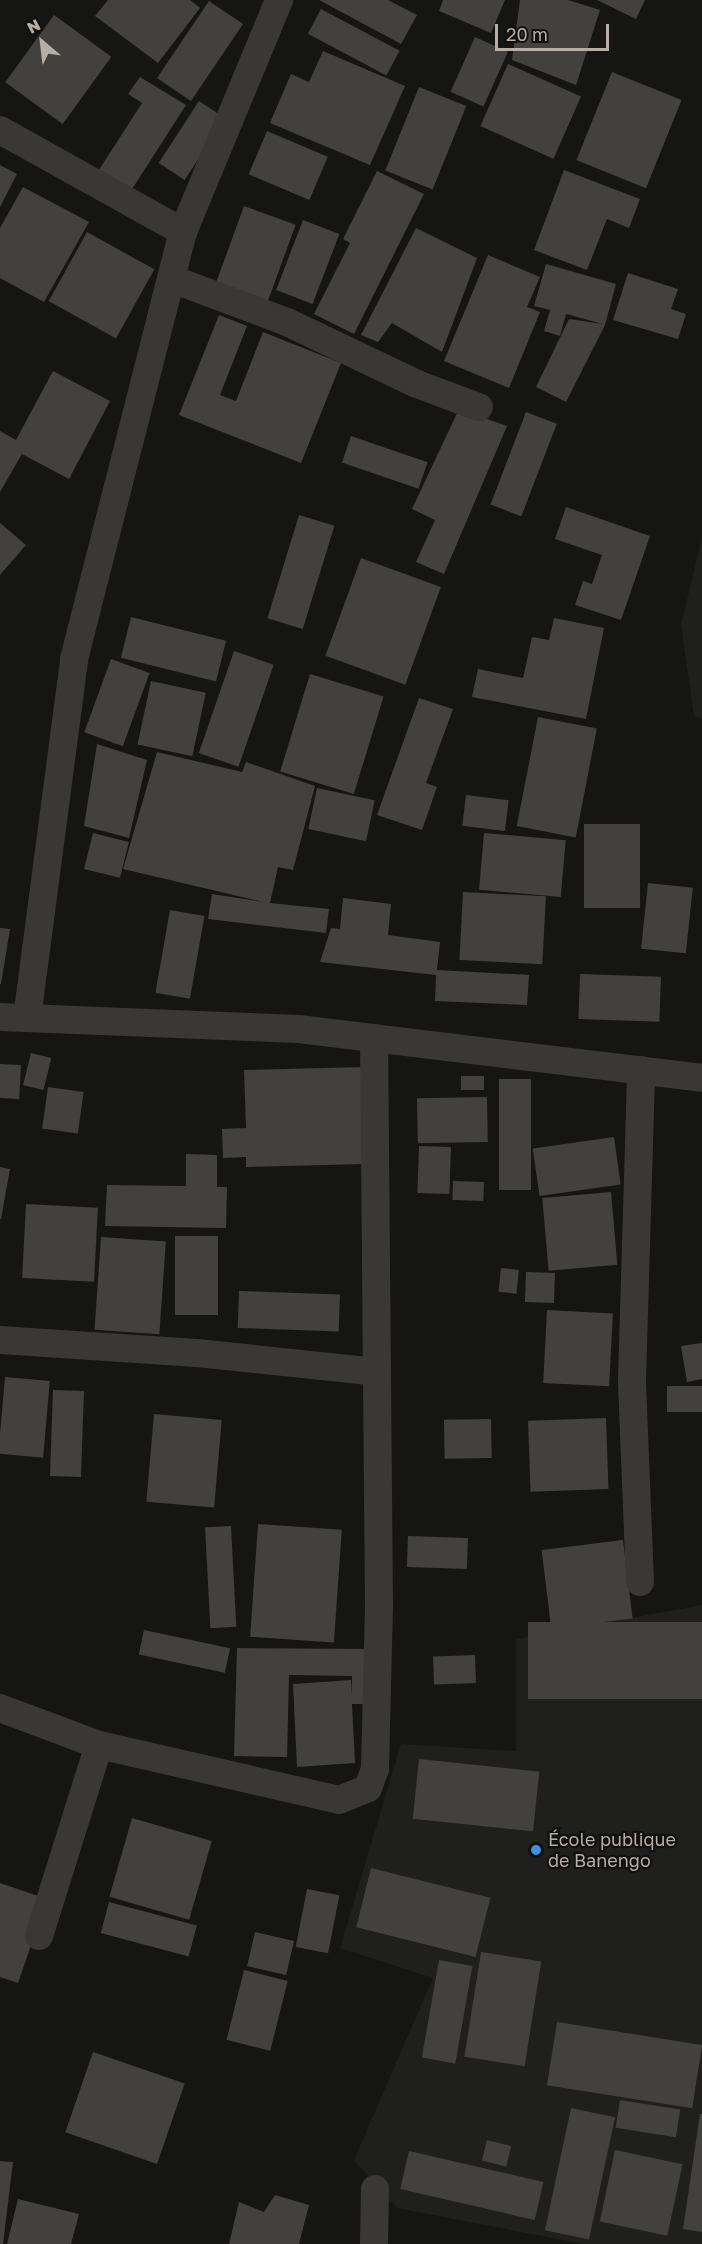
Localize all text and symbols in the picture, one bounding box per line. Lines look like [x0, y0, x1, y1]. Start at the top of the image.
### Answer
north arrow [12, 12, 72, 72]
scale bar [498, 12, 612, 50]
text: N [23, 14, 44, 38]
text: 20 m [506, 23, 548, 45]
place label: École publique de Banengo [548, 1829, 676, 1872]
marker: École publique de Banengo [529, 1843, 543, 1857]

